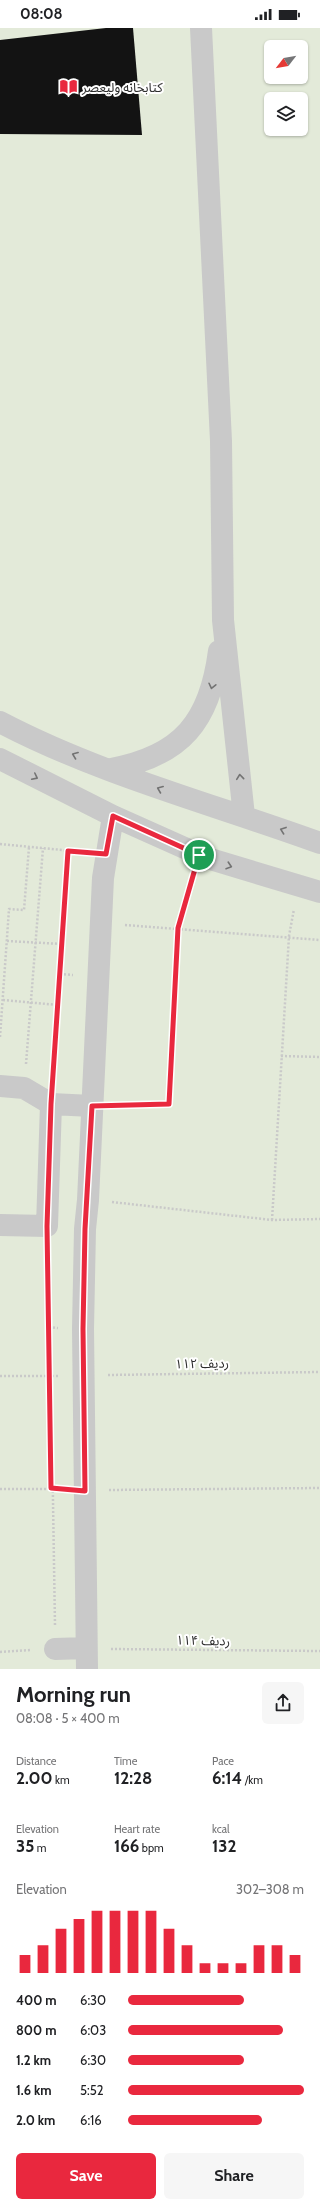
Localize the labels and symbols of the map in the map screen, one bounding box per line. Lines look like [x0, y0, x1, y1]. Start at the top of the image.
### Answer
north arrow [264, 40, 308, 84]
library icon: کتابخانه ولیعصر [59, 77, 79, 97]
place label: کتابخانه ولیعصر [81, 79, 163, 95]
one-way arrow [209, 683, 217, 690]
one-way arrow [72, 752, 79, 760]
one-way arrow [31, 772, 38, 780]
one-way arrow [236, 774, 245, 780]
one-way arrow [157, 785, 164, 793]
one-way arrow [280, 826, 287, 834]
pin [182, 838, 216, 872]
one-way arrow [226, 861, 233, 869]
street label: ردیف ۱۱۲ [175, 1355, 229, 1372]
street label: ردیف ۱۱۴ [176, 1632, 230, 1649]

